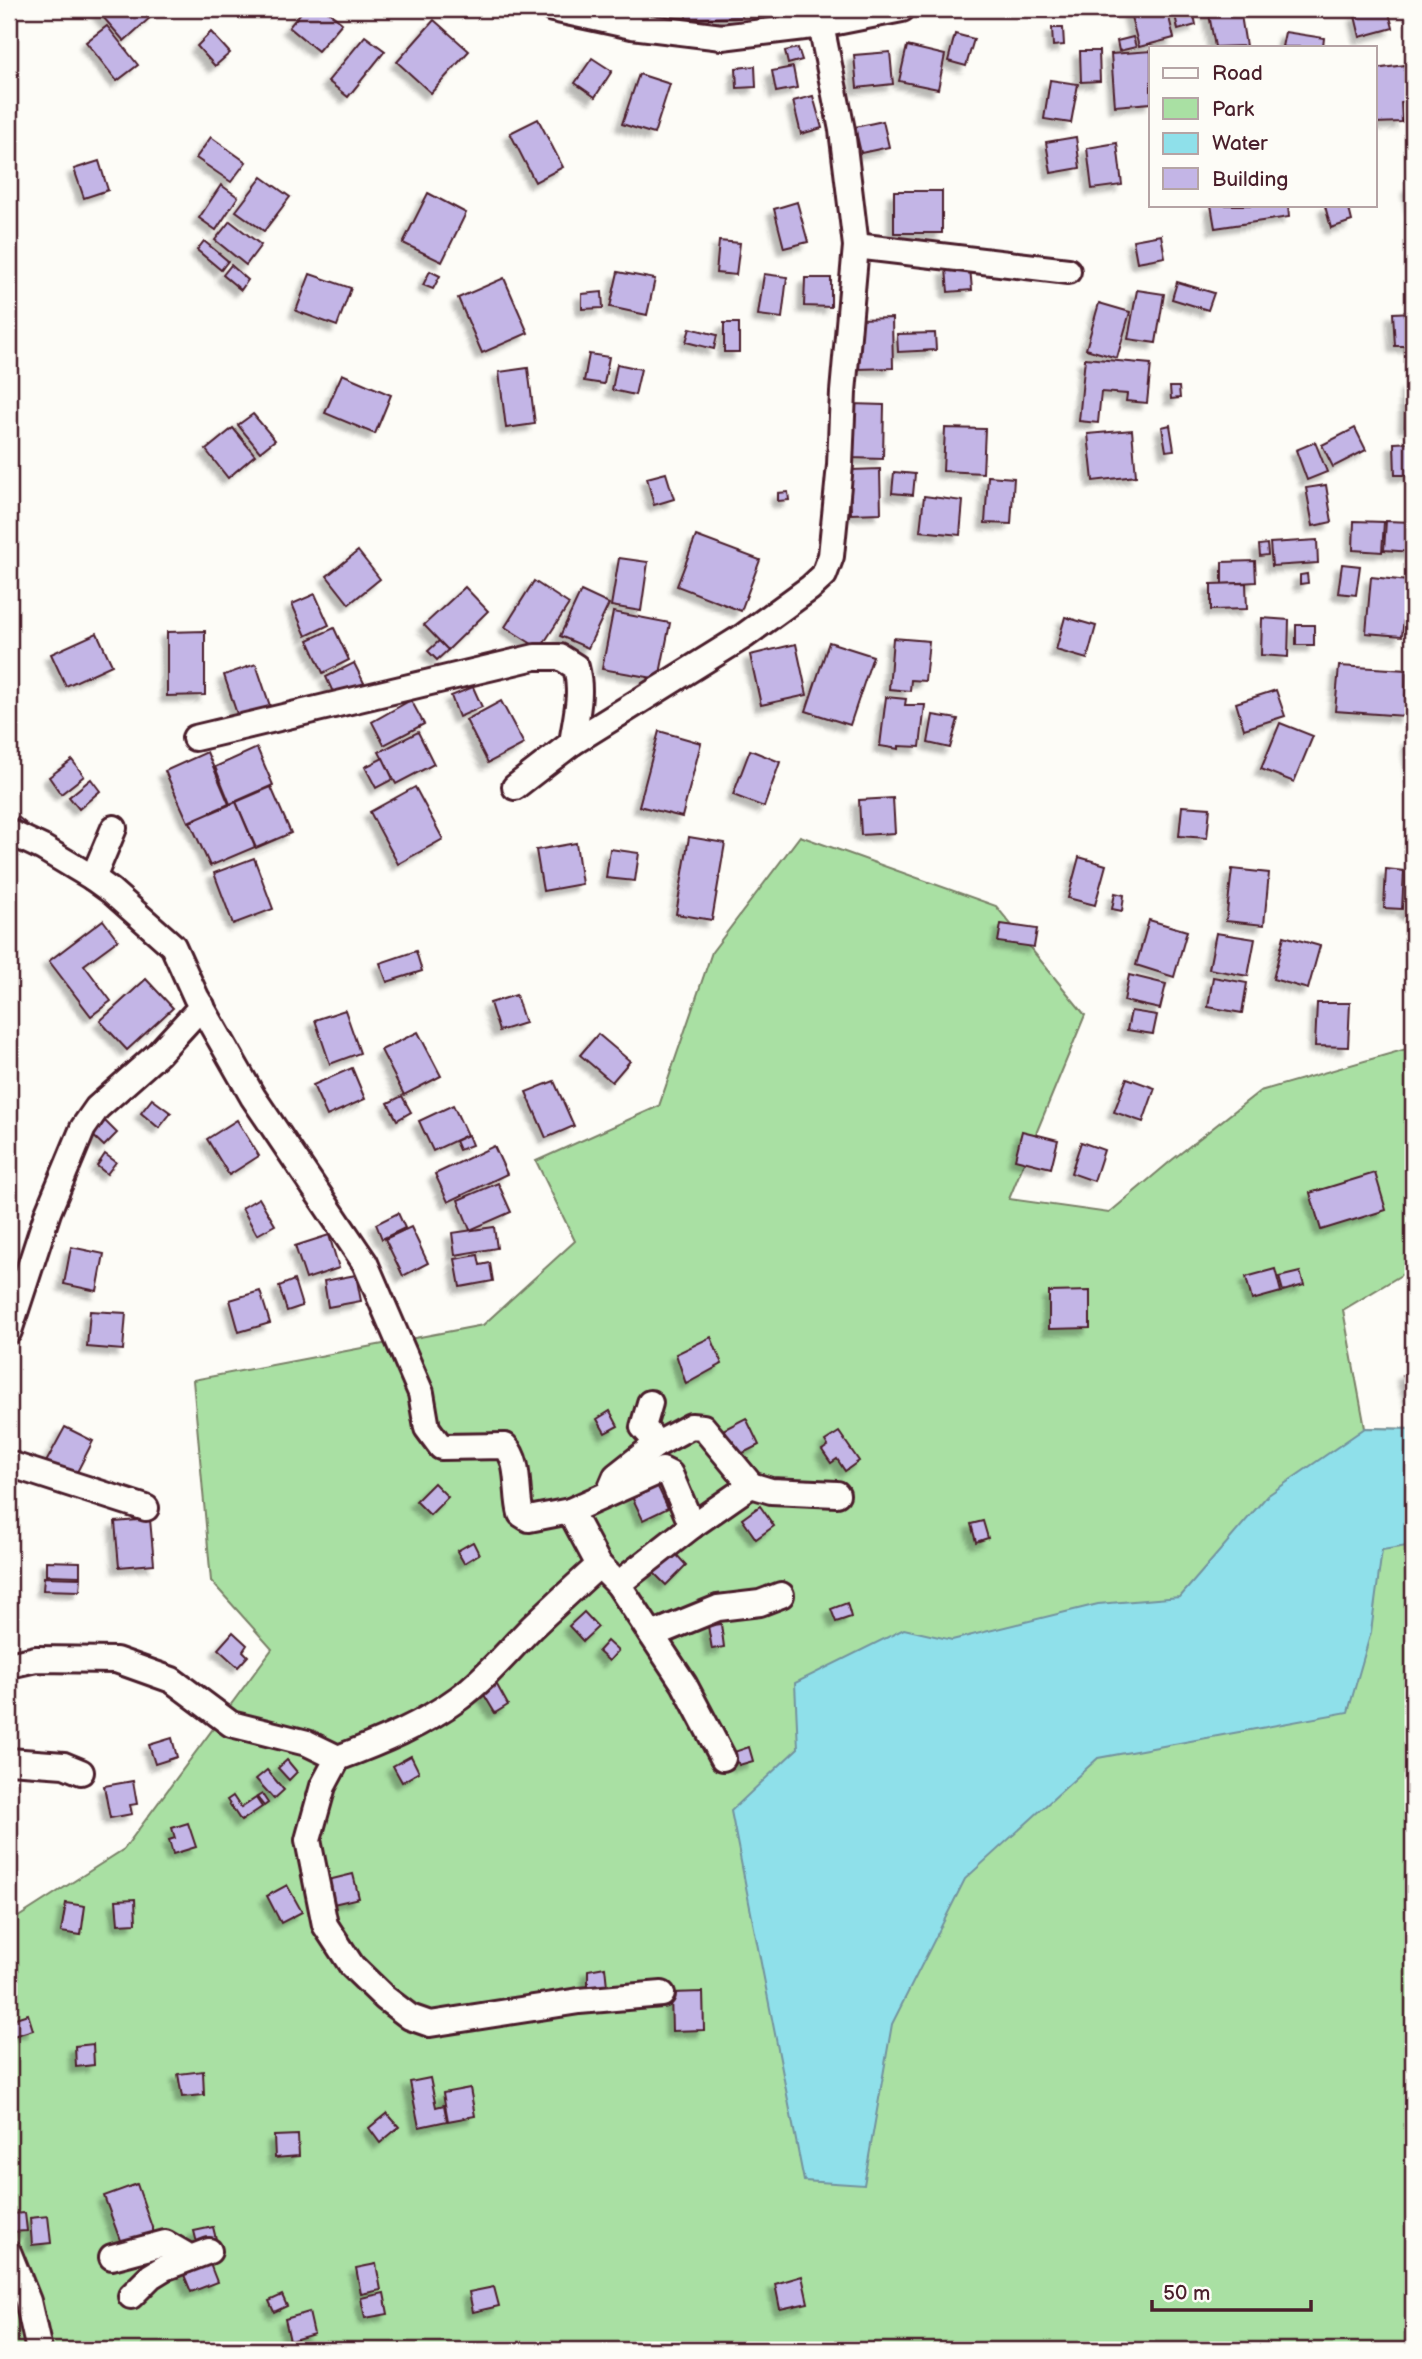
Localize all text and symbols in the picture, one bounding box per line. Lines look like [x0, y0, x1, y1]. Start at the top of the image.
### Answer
legend [1149, 46, 1376, 206]
text: Road [1212, 61, 1263, 86]
text: Park [1212, 97, 1255, 122]
text: Water [1212, 131, 1268, 156]
text: Building [1212, 167, 1288, 192]
scale bar [1152, 2268, 1312, 2312]
text: 50 m [1163, 2281, 1210, 2306]

